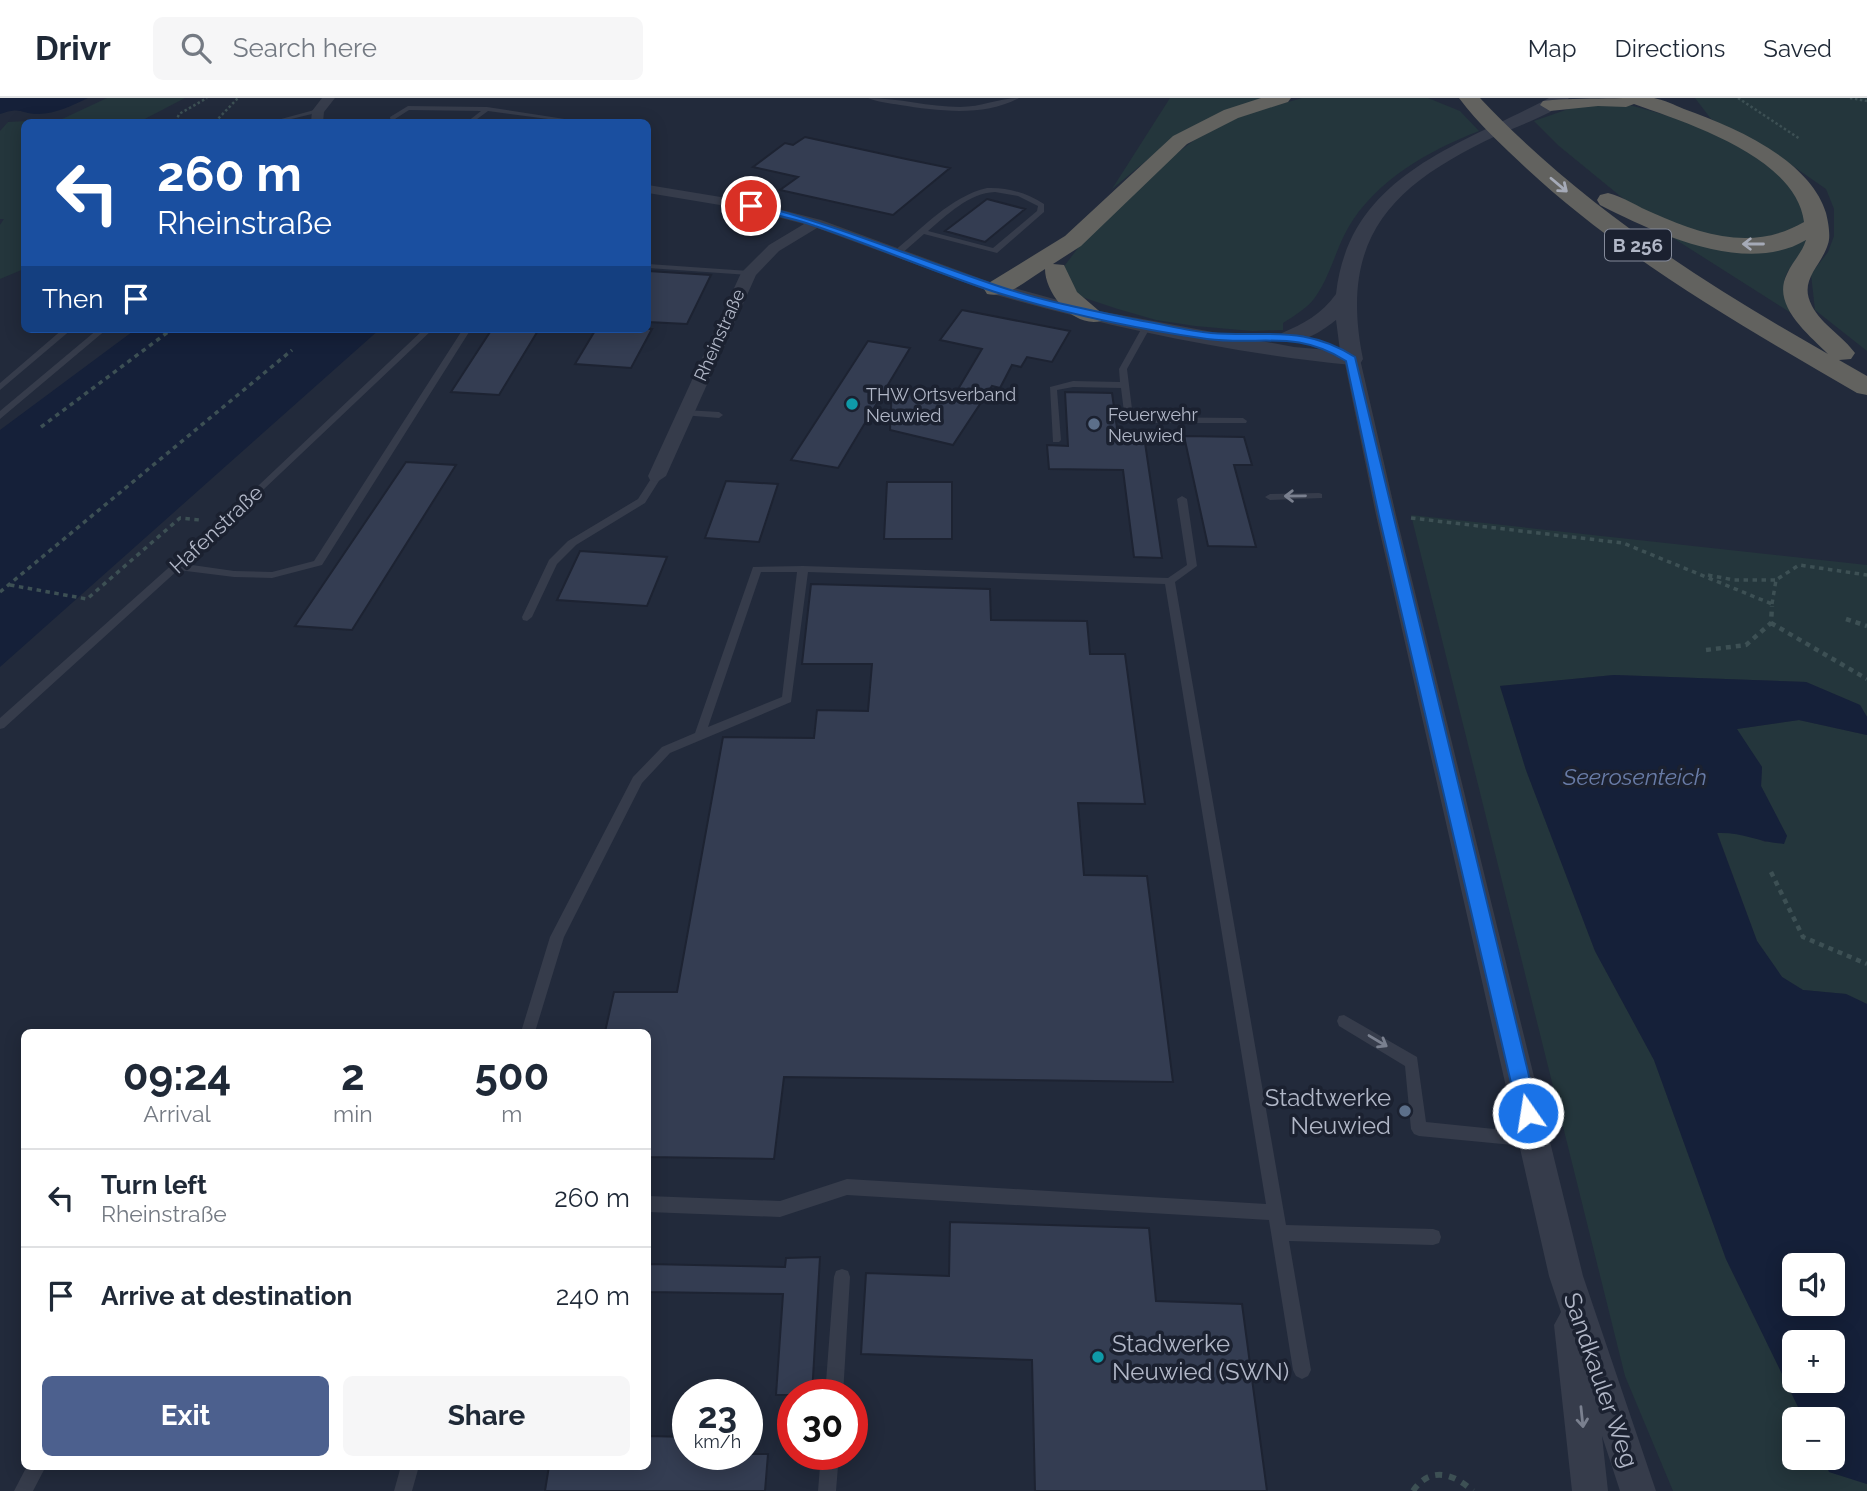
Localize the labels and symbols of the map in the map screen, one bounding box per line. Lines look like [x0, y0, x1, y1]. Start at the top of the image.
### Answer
pin [721, 176, 781, 236]
one-way arrow [1549, 177, 1567, 193]
road number: B 256 [1605, 230, 1671, 260]
one-way arrow [1742, 237, 1765, 251]
street label: Rheinstraße [689, 285, 749, 384]
place label: THW Ortsverband Neuwied [866, 384, 1016, 426]
marker: THW Ortsverband Neuwied [844, 396, 860, 412]
place label: Feuerwehr Neuwied [1108, 404, 1199, 446]
marker: Feuerwehr Neuwied [1086, 416, 1102, 432]
street label: Hafenstraße [164, 480, 268, 578]
one-way arrow [1283, 489, 1306, 503]
water label: Seerosenteich [1562, 763, 1707, 790]
one-way arrow [1368, 1034, 1387, 1049]
position arrow [1491, 1076, 1565, 1150]
place label: Stadtwerke Neuwied [1265, 1083, 1391, 1140]
marker: Stadtwerke Neuwied [1397, 1103, 1413, 1119]
street label: Sandkauler Weg [1558, 1289, 1644, 1471]
place label: Stadwerke Neuwied (SWN) [1112, 1329, 1289, 1386]
marker: Stadwerke Neuwied (SWN) [1090, 1349, 1106, 1365]
speed limit sign: 30 [777, 1379, 868, 1470]
one-way arrow [1575, 1405, 1588, 1428]

